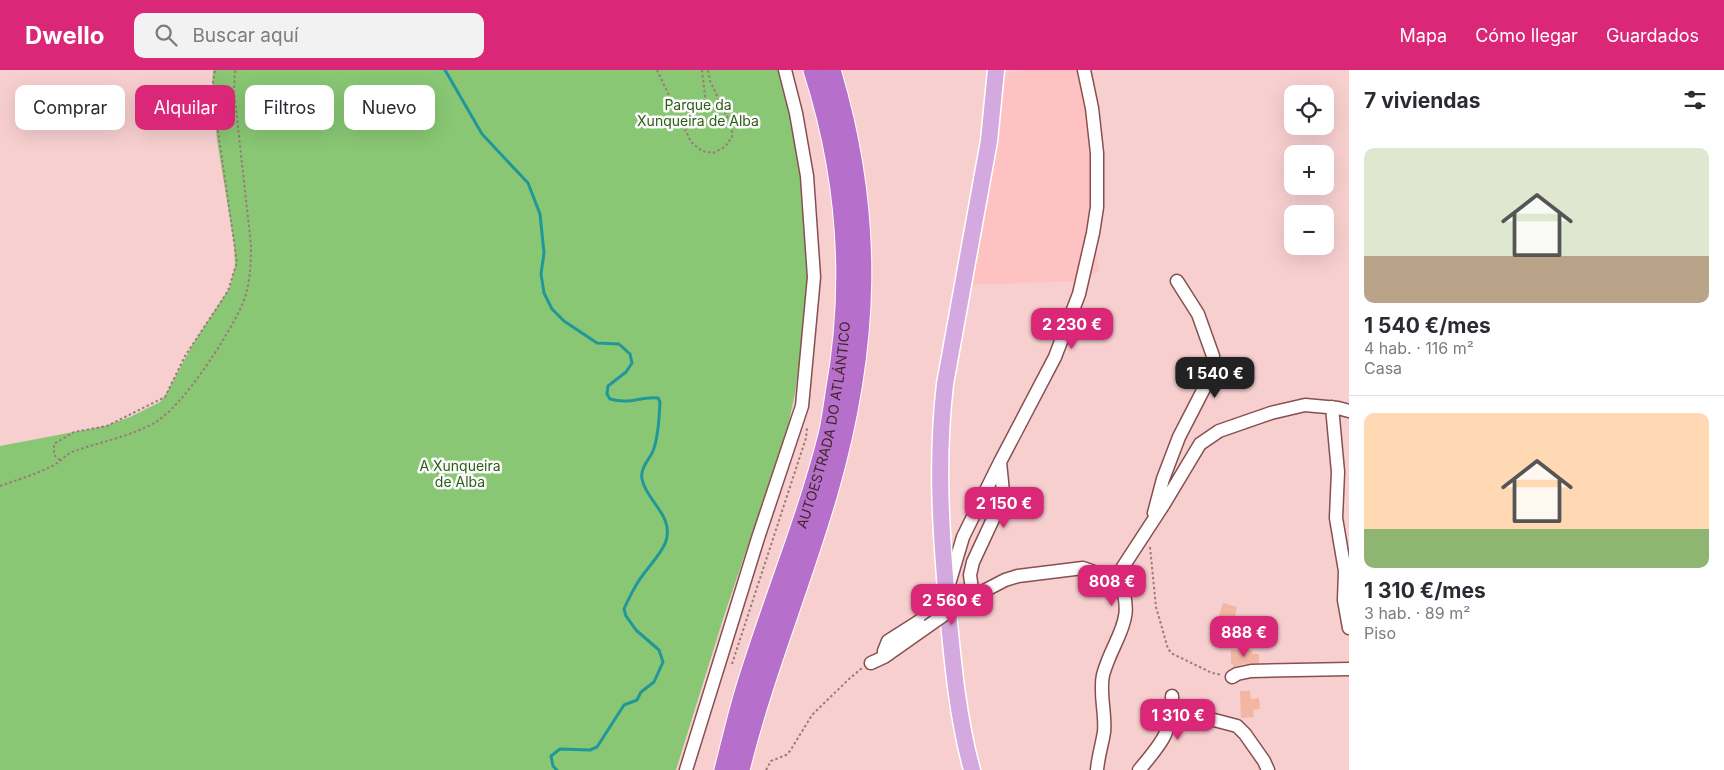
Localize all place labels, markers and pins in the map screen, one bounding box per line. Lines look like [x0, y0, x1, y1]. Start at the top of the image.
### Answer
pin: 2 230 € [1026, 308, 1118, 350]
pin: 1 540 € [1169, 356, 1261, 399]
pin: 2 150 € [958, 486, 1050, 529]
pin: 808 € [1077, 564, 1147, 607]
pin: 2 560 € [906, 584, 998, 626]
pin: 888 € [1209, 616, 1279, 658]
pin: 1 310 € [1132, 698, 1224, 741]

